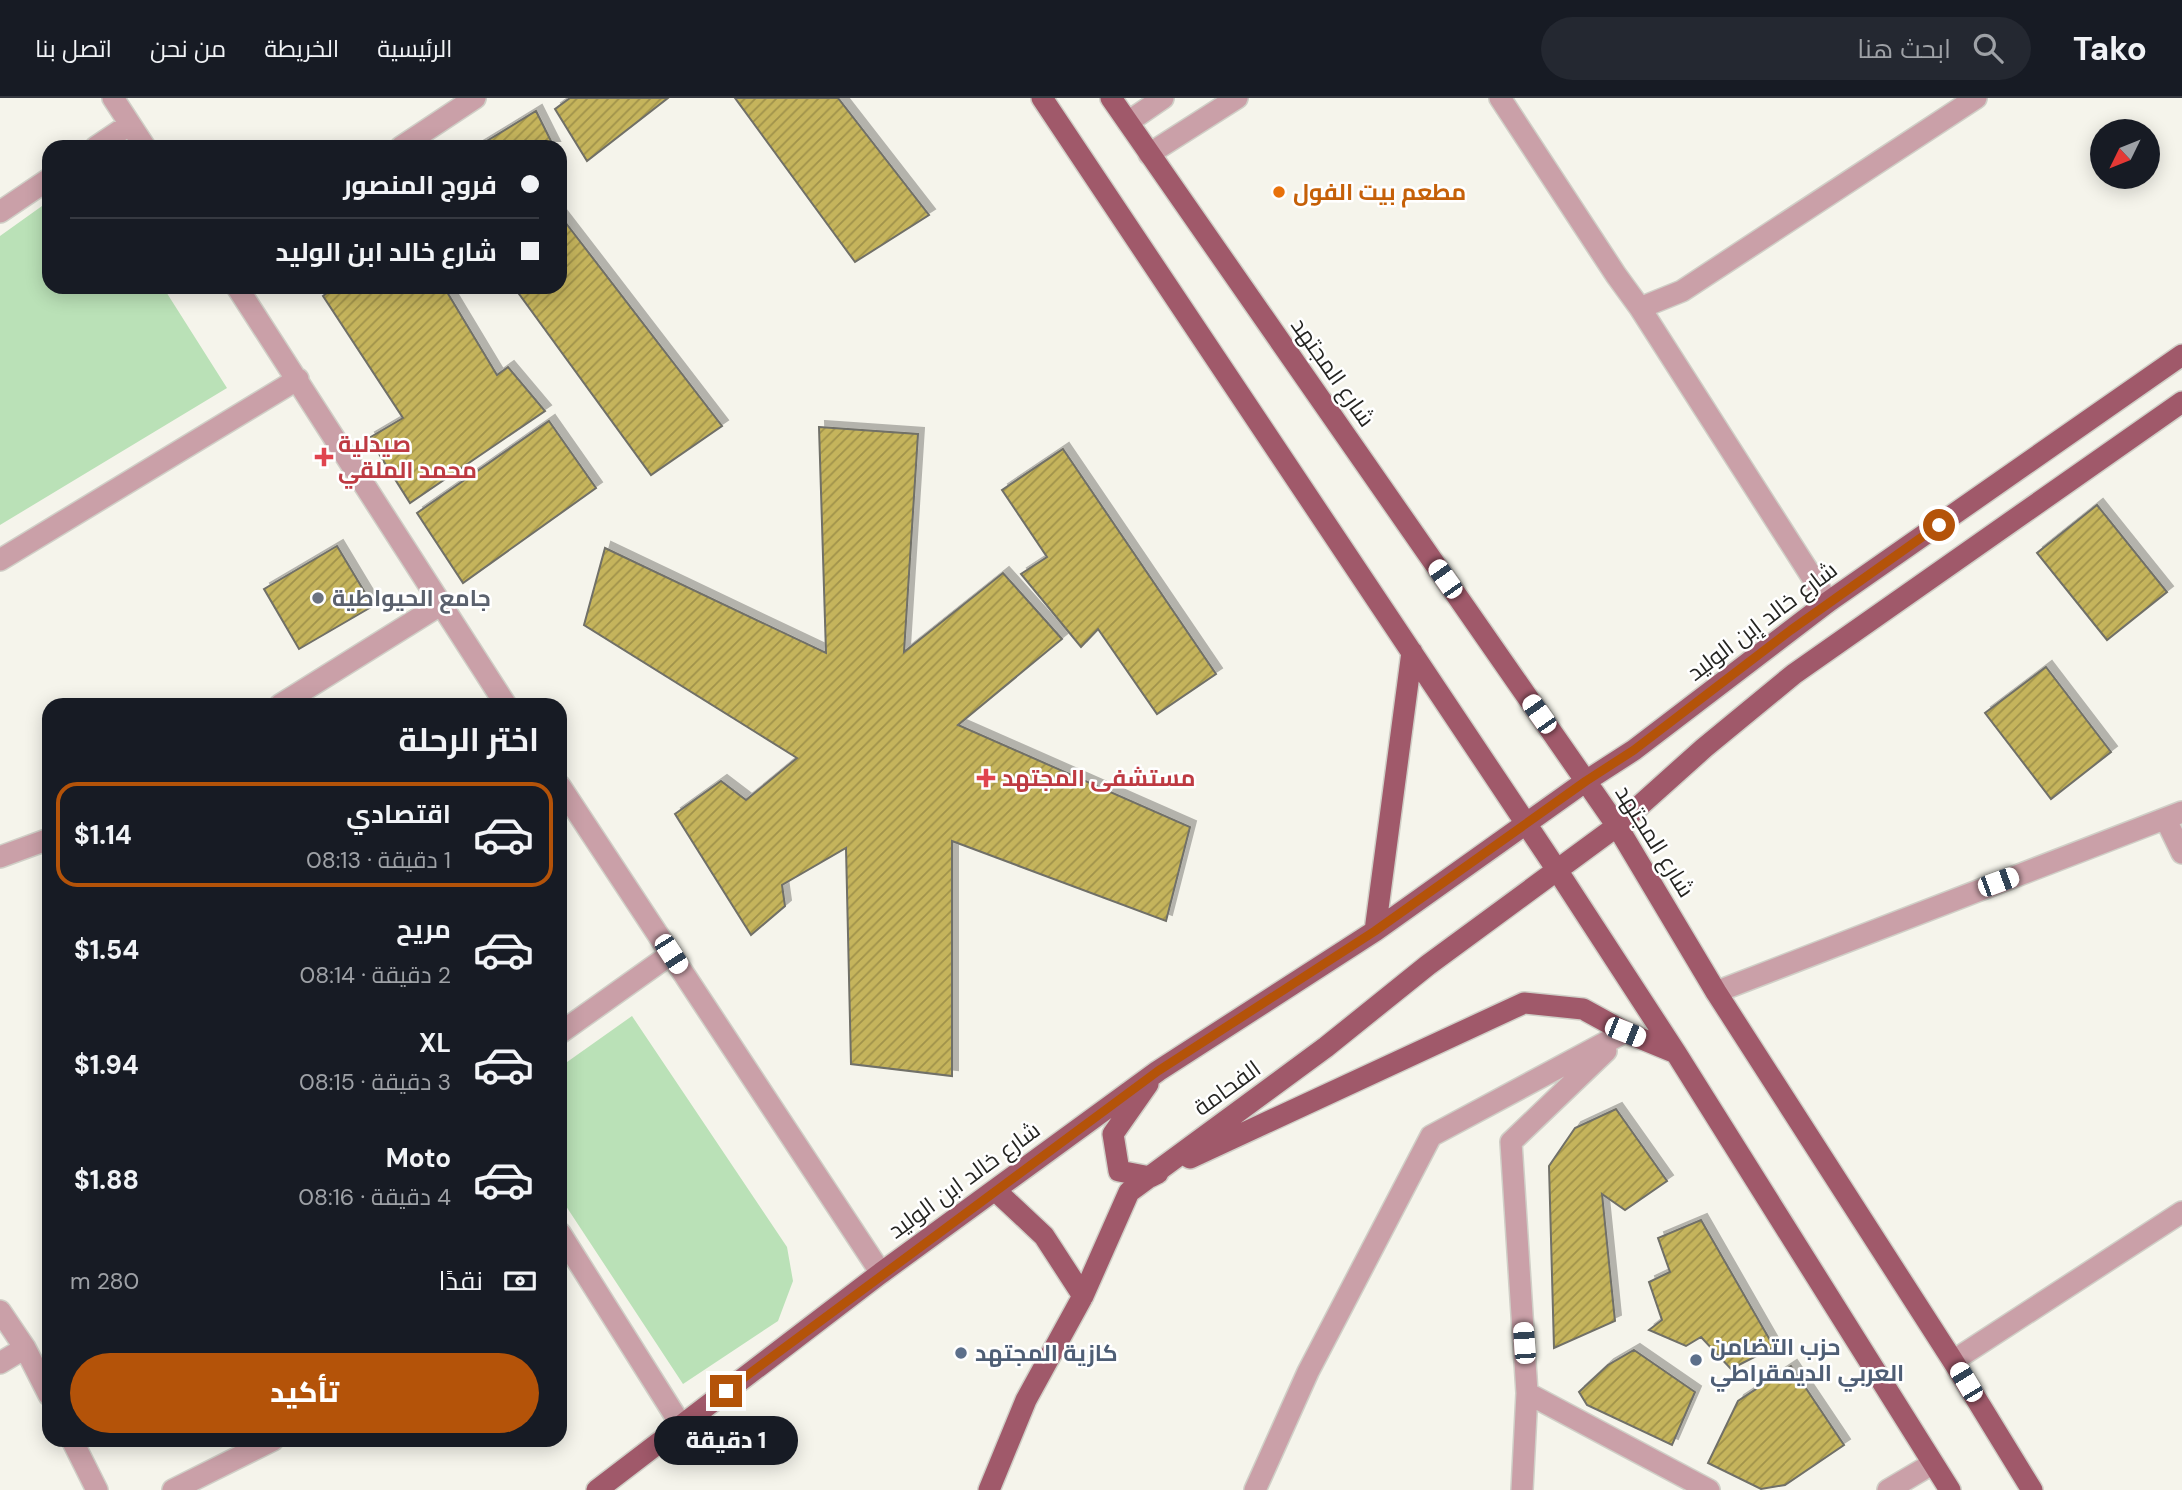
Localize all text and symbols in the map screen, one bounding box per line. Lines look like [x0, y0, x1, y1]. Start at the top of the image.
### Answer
search box [1541, 17, 2031, 80]
text: Tako [2073, 27, 2147, 70]
icon: search [1969, 29, 2007, 67]
text: ابحث هنا [1857, 32, 1951, 66]
text: اتصل بنا [35, 33, 112, 64]
text: من نحن [150, 33, 226, 64]
text: الخريطة [264, 33, 339, 64]
text: الرئيسية [377, 33, 452, 64]
north arrow [2090, 119, 2160, 189]
map controls [2090, 119, 2160, 189]
text: فروج المنصور [343, 168, 497, 202]
place label: مطعم بيت الفول [1293, 177, 1466, 208]
marker: مطعم بيت الفول [1271, 184, 1287, 200]
text: شارع خالد ابن الوليد [275, 235, 497, 269]
street label: شارع المجتهد [1284, 311, 1382, 433]
place label: صيدلية محمد الملقي [338, 429, 477, 489]
marker: صيدلية محمد الملقي [316, 449, 332, 465]
route start [1923, 509, 1955, 541]
street label: شارع خالد إبن الوليد [1681, 555, 1844, 688]
car [1425, 556, 1466, 602]
place label: جامع الحيواطية [332, 583, 491, 614]
marker: جامع الحيواطية [310, 590, 326, 606]
car [1519, 691, 1560, 737]
text: اختر الرحلة [398, 719, 539, 761]
place label: مستشفى المجتهد [1002, 763, 1195, 793]
marker: مستشفى المجتهد [976, 768, 996, 788]
street label: شارع المجتهد [1608, 779, 1701, 903]
text: اقتصادي [346, 797, 451, 831]
icon: car [472, 803, 535, 866]
text: $1.14 [74, 818, 132, 852]
text: 1 دقيقة · 08:13 [306, 845, 451, 875]
car [1975, 865, 2022, 899]
text: مريح [396, 912, 451, 946]
icon: car [472, 918, 535, 981]
car [651, 931, 692, 977]
text: $1.54 [74, 933, 139, 967]
text: 2 دقيقة · 08:14 [300, 960, 451, 990]
car [1602, 1014, 1649, 1050]
text: XL [419, 1026, 451, 1060]
icon: car [472, 1033, 535, 1096]
text: $1.94 [74, 1048, 139, 1082]
street label: الفحامة [1187, 1054, 1267, 1122]
text: 3 دقيقة · 08:15 [299, 1067, 451, 1097]
street label: شارع خالد ابن الوليد [882, 1115, 1047, 1246]
text: Moto [386, 1141, 451, 1175]
icon: car [472, 1148, 535, 1211]
text: $1.88 [74, 1163, 139, 1197]
text: 4 دقيقة · 08:16 [298, 1182, 451, 1212]
icon: cash [501, 1262, 539, 1300]
text: نقدًا [439, 1264, 483, 1298]
text: 280 m [70, 1266, 139, 1296]
car [1513, 1321, 1536, 1365]
place label: حزب التضامن العربي الديمقراطي [1710, 1332, 1904, 1392]
place label: كازية المجتهد [975, 1338, 1118, 1368]
marker: كازية المجتهد [953, 1345, 969, 1361]
marker: حزب التضامن العربي الديمقراطي [1688, 1352, 1704, 1368]
button: تأكيد [70, 1353, 539, 1433]
car [1947, 1359, 1986, 1405]
route end [710, 1375, 742, 1407]
callout: 1 دقيقة [654, 1416, 798, 1464]
text: 1 دقيقة [686, 1425, 766, 1455]

